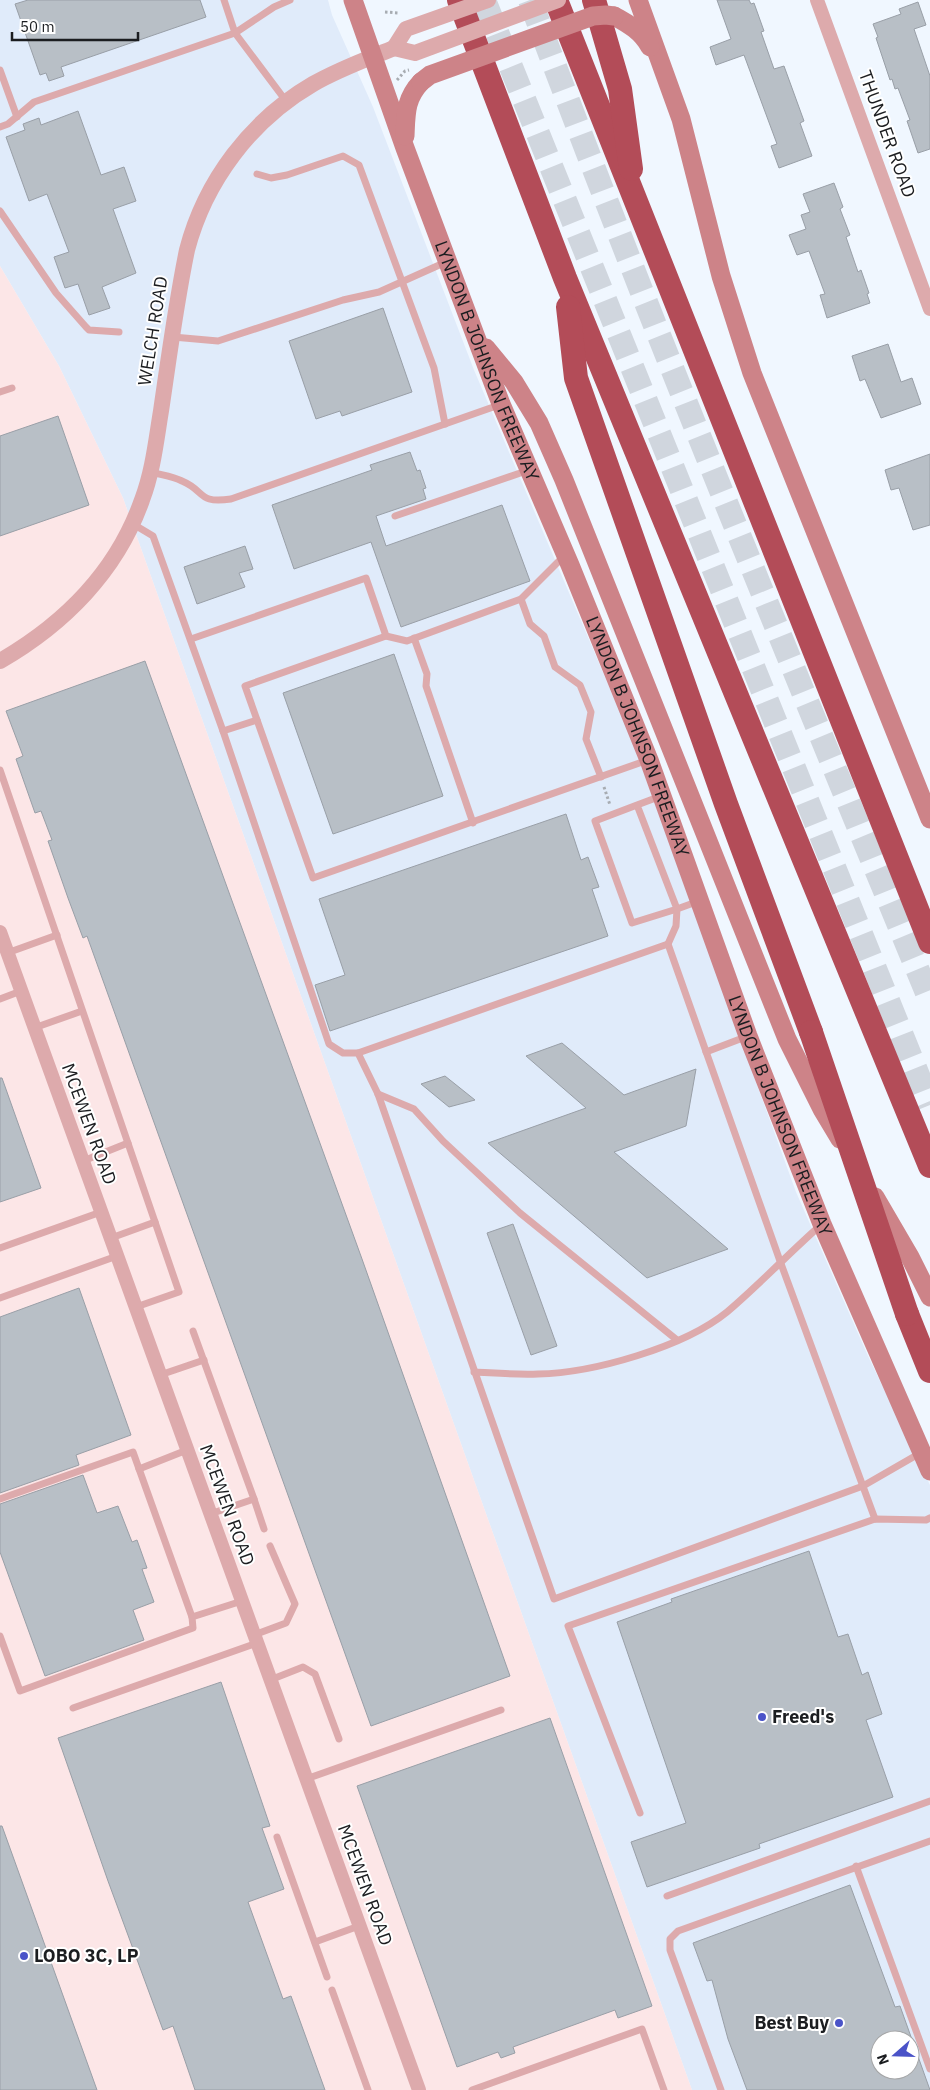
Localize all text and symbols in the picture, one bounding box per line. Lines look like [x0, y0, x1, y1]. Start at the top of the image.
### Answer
scale bar [12, 10, 139, 42]
text: 50 m [20, 17, 55, 36]
street label: THUNDER ROAD [854, 67, 921, 201]
street label: LYNDON B JOHNSON FREEWAY [430, 237, 545, 485]
street label: WELCH ROAD [132, 275, 173, 387]
street label: LYNDON B JOHNSON FREEWAY [581, 613, 695, 860]
street label: LYNDON B JOHNSON FREEWAY [723, 992, 838, 1240]
street label: MCEWEN ROAD [57, 1060, 122, 1188]
street label: MCEWEN ROAD [195, 1441, 260, 1569]
place label: Freed's [772, 1705, 834, 1728]
marker: Freed's [756, 1711, 768, 1723]
street label: MCEWEN ROAD [333, 1821, 398, 1949]
place label: LOBO 3C, LP [34, 1944, 139, 1967]
marker: LOBO 3C, LP [18, 1950, 30, 1962]
place label: Best Buy [754, 2011, 829, 2034]
marker: Best Buy [833, 2017, 845, 2029]
north arrow [870, 2030, 920, 2080]
text: N [873, 2052, 893, 2067]

